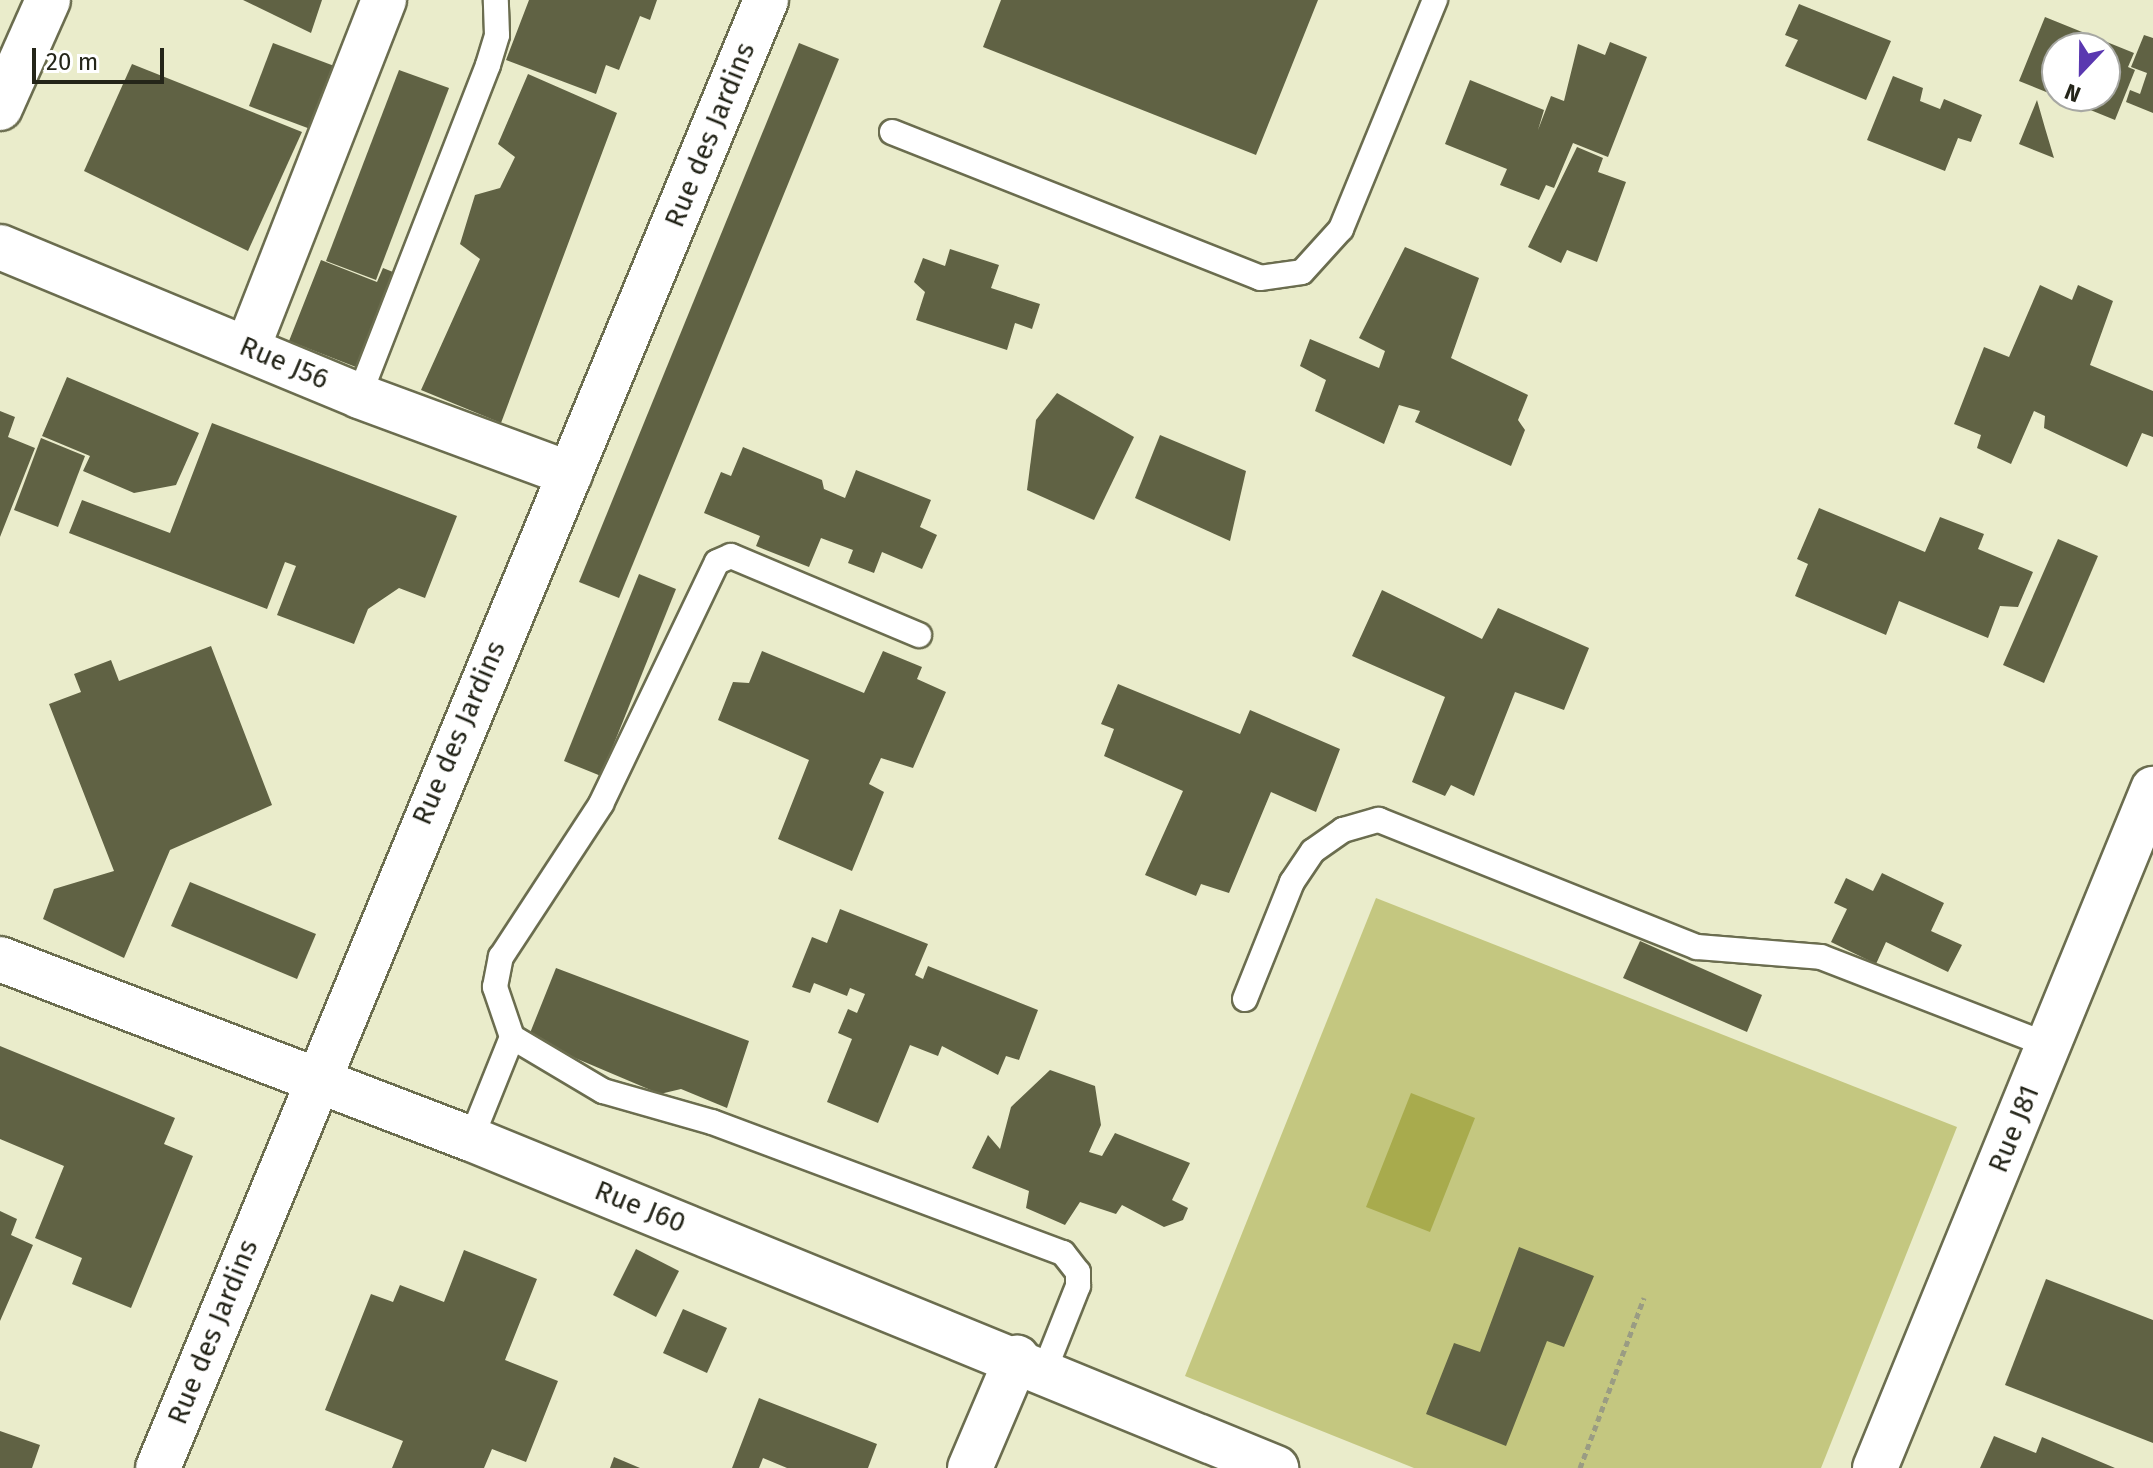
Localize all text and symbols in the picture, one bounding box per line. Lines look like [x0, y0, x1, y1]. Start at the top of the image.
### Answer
scale bar [36, 32, 168, 82]
north arrow [2041, 32, 2121, 112]
street label: Rue des Jardins [658, 38, 762, 232]
text: 20 m [46, 48, 98, 76]
text: N [2061, 78, 2084, 108]
street label: Rue J56 [234, 329, 334, 397]
street label: Rue des Jardins [405, 636, 513, 830]
street label: Rue J81 [1981, 1080, 2047, 1178]
street label: Rue J60 [590, 1174, 690, 1240]
street label: Rue des Jardins [161, 1235, 265, 1429]

